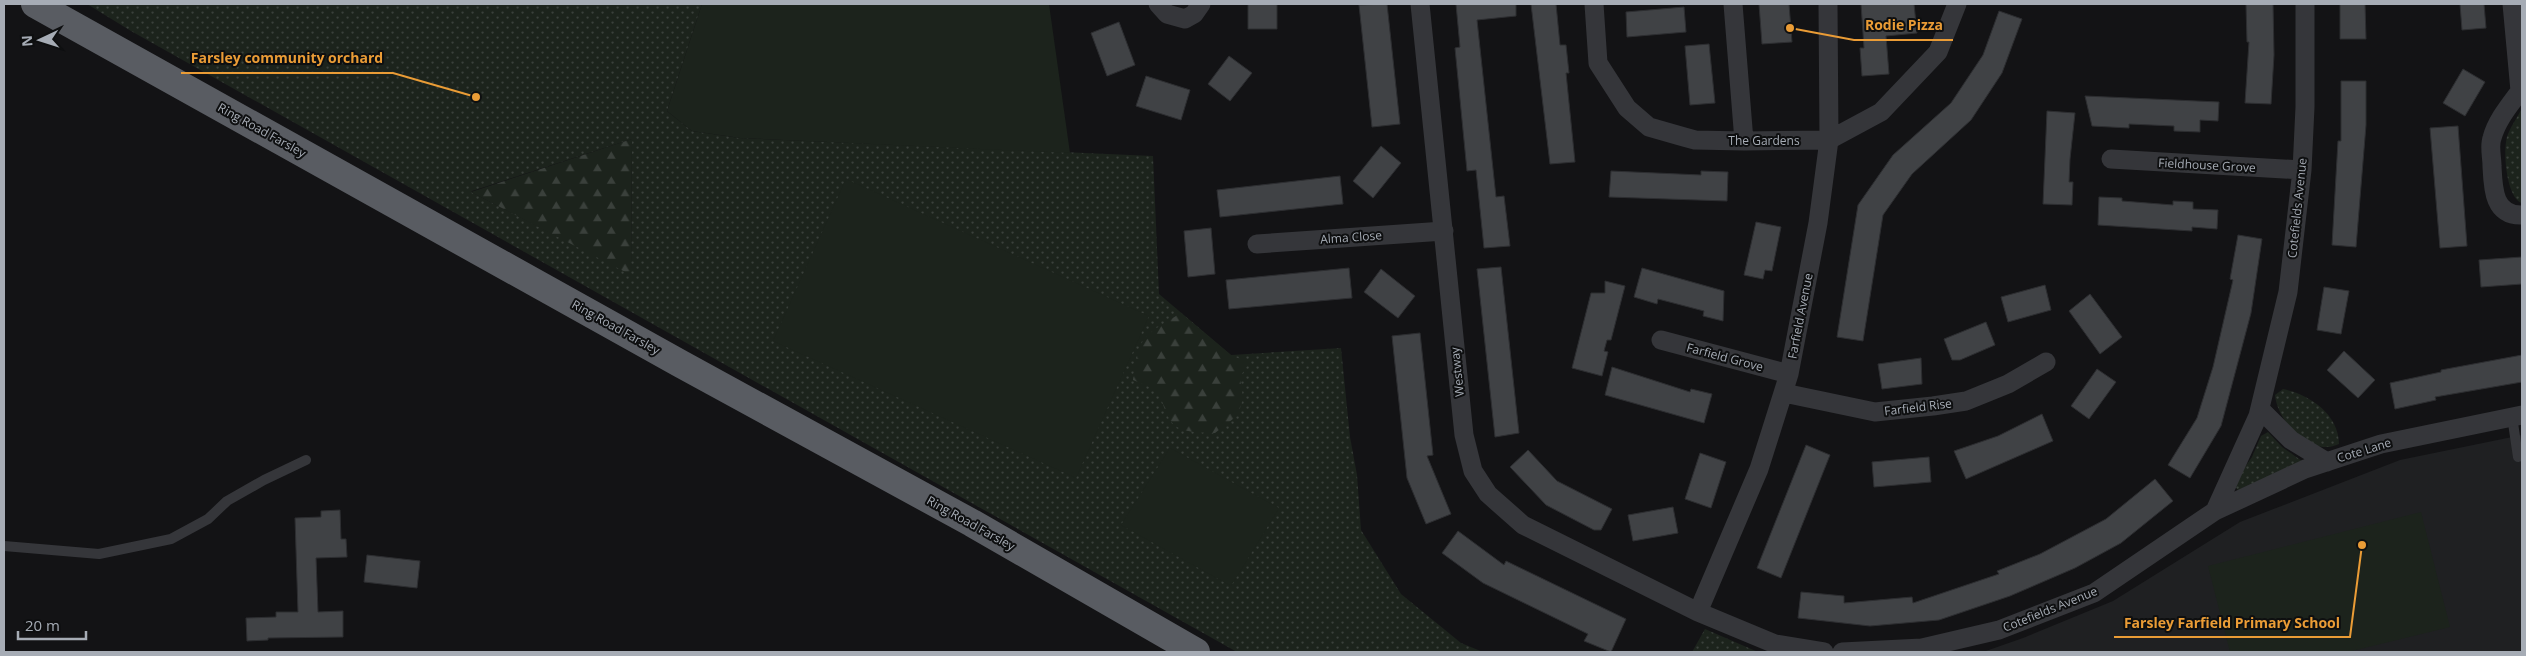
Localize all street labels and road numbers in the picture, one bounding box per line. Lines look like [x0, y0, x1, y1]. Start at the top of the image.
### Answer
street label: Ring Road Farsley [215, 99, 310, 162]
street label: The Gardens [1728, 132, 1800, 149]
street label: Fieldhouse Grove [2158, 154, 2256, 176]
street label: Cotefields Avenue [2283, 157, 2311, 259]
street label: Alma Close [1320, 226, 1383, 248]
street label: Farfield Avenue [1783, 272, 1817, 360]
street label: Ring Road Farsley [569, 296, 664, 359]
street label: Farfield Grove [1685, 339, 1765, 375]
street label: Westway [1446, 345, 1468, 398]
street label: Farfield Rise [1883, 394, 1953, 420]
street label: Cote Lane [2335, 434, 2393, 466]
street label: Ring Road Farsley [924, 492, 1019, 555]
street label: Cotefields Avenue [2000, 582, 2100, 636]

